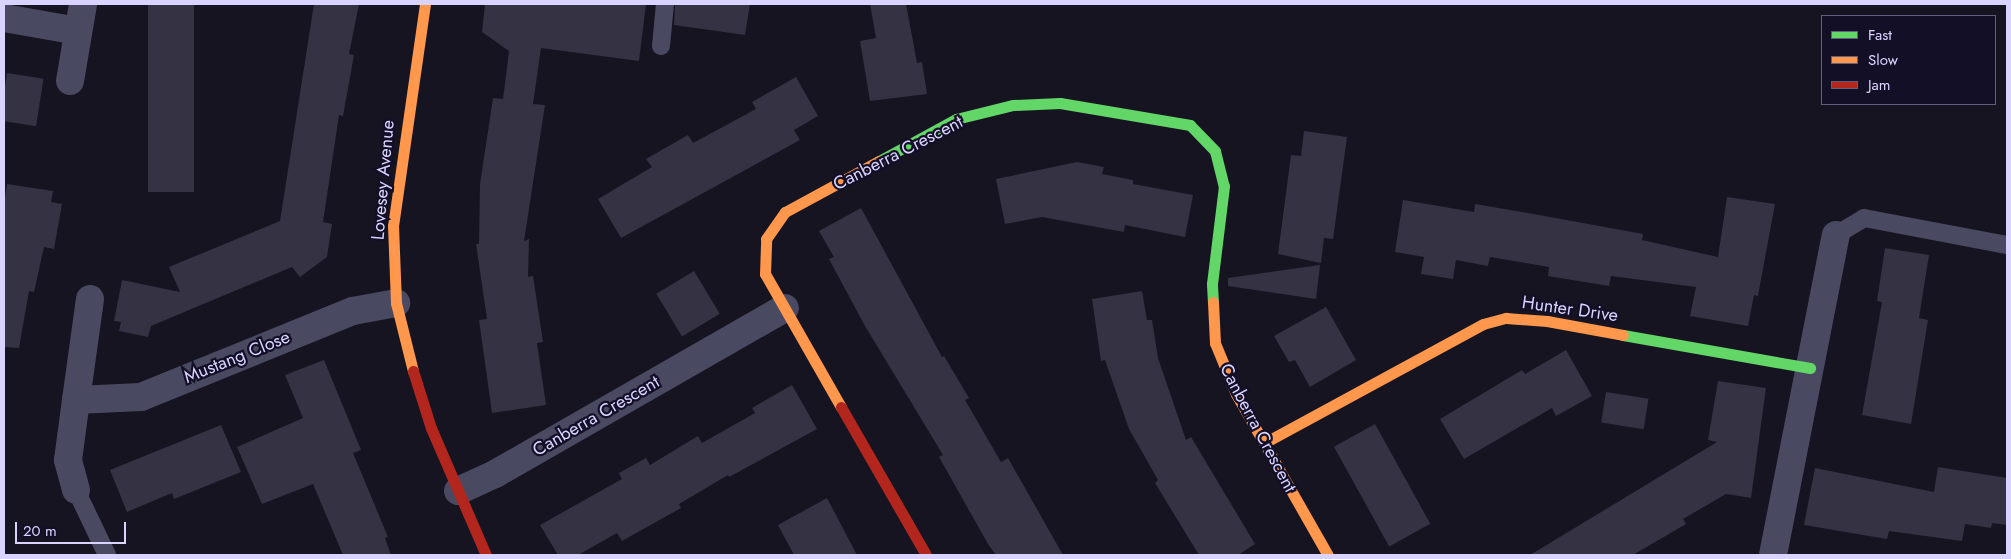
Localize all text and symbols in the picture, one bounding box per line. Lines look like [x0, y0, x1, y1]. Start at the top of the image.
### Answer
legend [1821, 15, 1996, 105]
text: Fast [1868, 24, 1892, 46]
text: Slow [1868, 49, 1898, 71]
text: Jam [1868, 74, 1891, 96]
street label: Canberra Crescent [829, 111, 967, 195]
street label: Lovesey Avenue [367, 119, 399, 241]
street label: Hunter Drive [1520, 292, 1620, 326]
street label: Mustang Close [181, 326, 293, 388]
street label: Canberra Crescent [1215, 360, 1301, 496]
street label: Canberra Crescent [529, 371, 663, 461]
scale bar [18, 512, 129, 544]
text: 20 m [23, 520, 57, 542]

